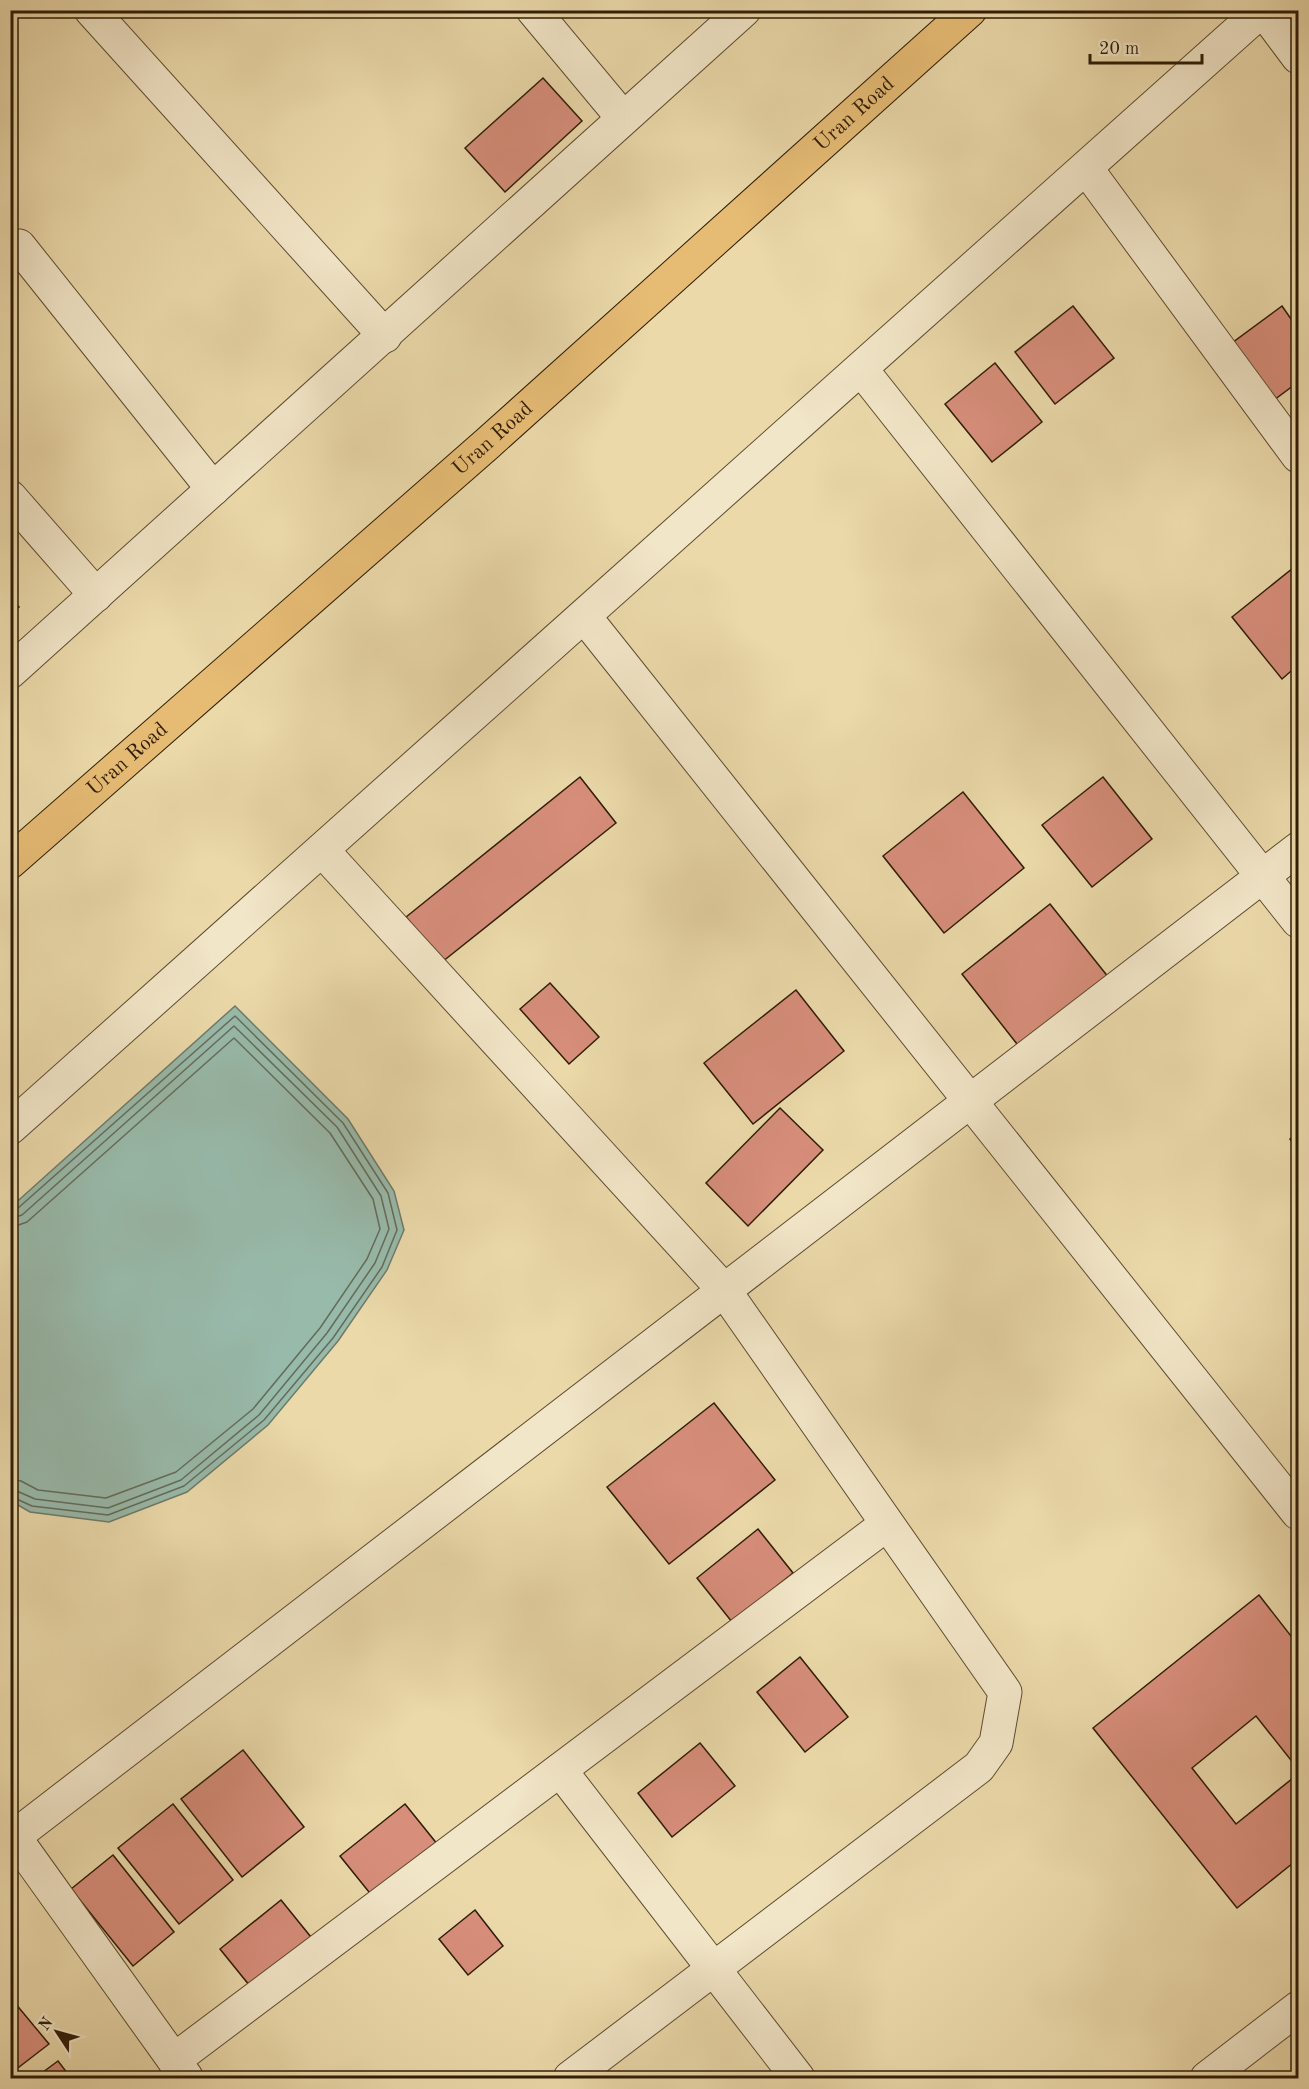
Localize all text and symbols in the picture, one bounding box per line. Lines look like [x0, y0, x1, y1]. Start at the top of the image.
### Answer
scale bar [1090, 27, 1202, 65]
text: 20 m [1099, 40, 1139, 58]
street label: Uran Road [810, 73, 898, 155]
street label: Uran Road [449, 398, 537, 480]
street label: Uran Road [83, 719, 172, 800]
north arrow [27, 2002, 87, 2062]
text: N [36, 2014, 57, 2034]

